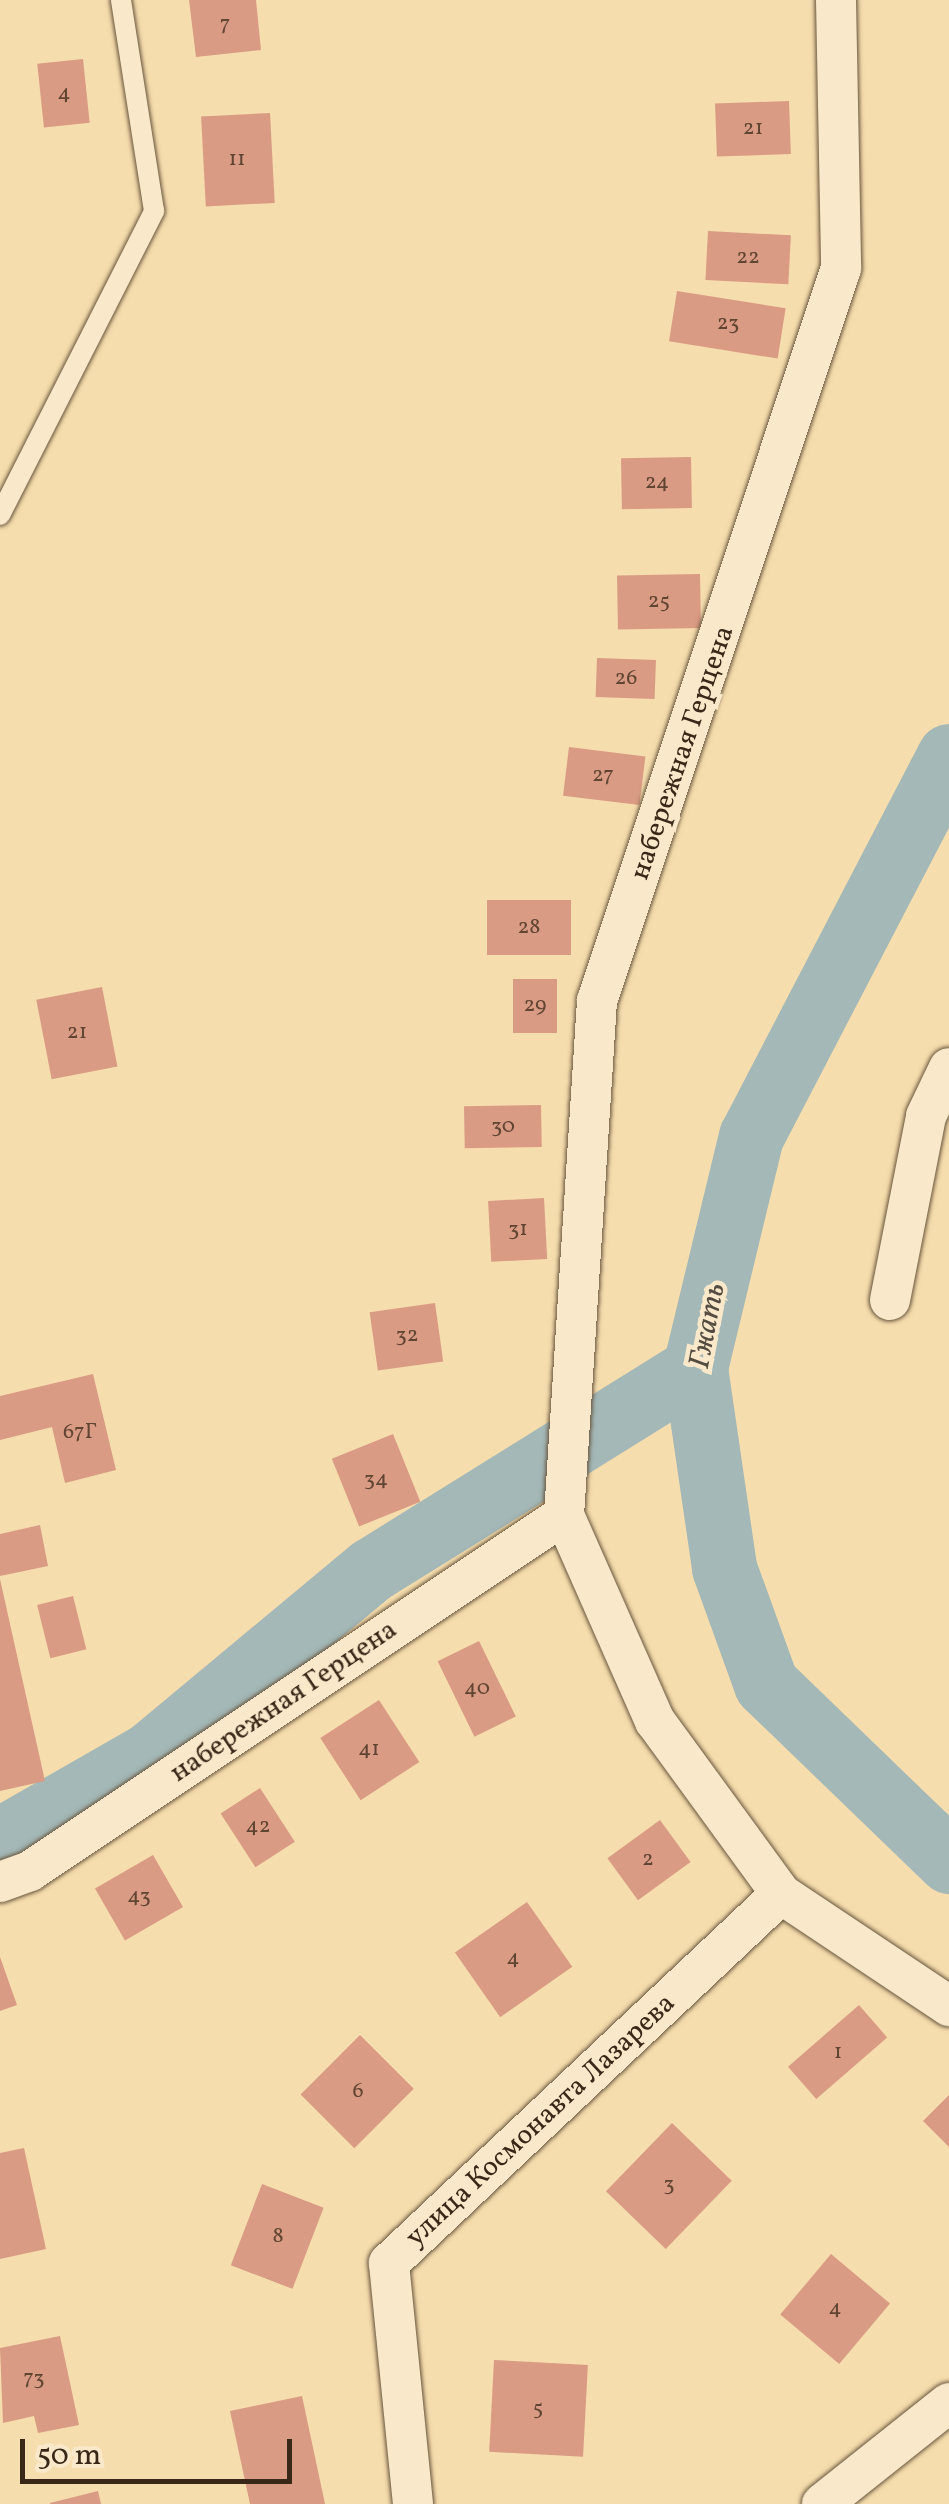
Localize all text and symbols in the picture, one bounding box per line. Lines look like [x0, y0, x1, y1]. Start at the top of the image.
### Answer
house number: 7 [220, 12, 230, 38]
house number: 4 [57, 81, 71, 107]
house number: 21 [743, 116, 763, 142]
house number: 11 [228, 147, 246, 173]
house number: 22 [736, 245, 760, 271]
house number: 23 [717, 311, 739, 337]
house number: 24 [645, 470, 669, 496]
house number: 25 [648, 589, 670, 615]
street label: набережная Герцена [624, 622, 742, 884]
house number: 26 [615, 666, 637, 692]
house number: 27 [592, 763, 614, 789]
house number: 28 [518, 915, 540, 941]
house number: 29 [523, 993, 547, 1019]
house number: 21 [67, 1020, 87, 1046]
house number: 30 [491, 1114, 515, 1140]
house number: 31 [508, 1217, 528, 1243]
water label: Гжать [682, 1280, 734, 1372]
house number: 32 [395, 1323, 419, 1349]
house number: 67Г [63, 1420, 97, 1446]
house number: 34 [364, 1467, 388, 1493]
street label: набережная Герцена [164, 1614, 404, 1790]
house number: 40 [464, 1676, 490, 1702]
house number: 41 [358, 1737, 380, 1763]
house number: 42 [246, 1814, 270, 1840]
house number: 2 [642, 1847, 654, 1873]
house number: 43 [127, 1884, 151, 1910]
house number: 4 [506, 1946, 520, 1972]
street label: улица Космонавта Лазарева [399, 1987, 683, 2255]
house number: 1 [834, 2040, 842, 2066]
house number: 6 [352, 2079, 364, 2105]
house number: 3 [663, 2172, 675, 2198]
house number: 8 [272, 2224, 284, 2250]
house number: 4 [828, 2296, 842, 2322]
house number: 73 [23, 2366, 45, 2392]
house number: 5 [533, 2396, 543, 2422]
scale bar [25, 2419, 298, 2481]
text: 50 m [37, 2435, 101, 2477]

